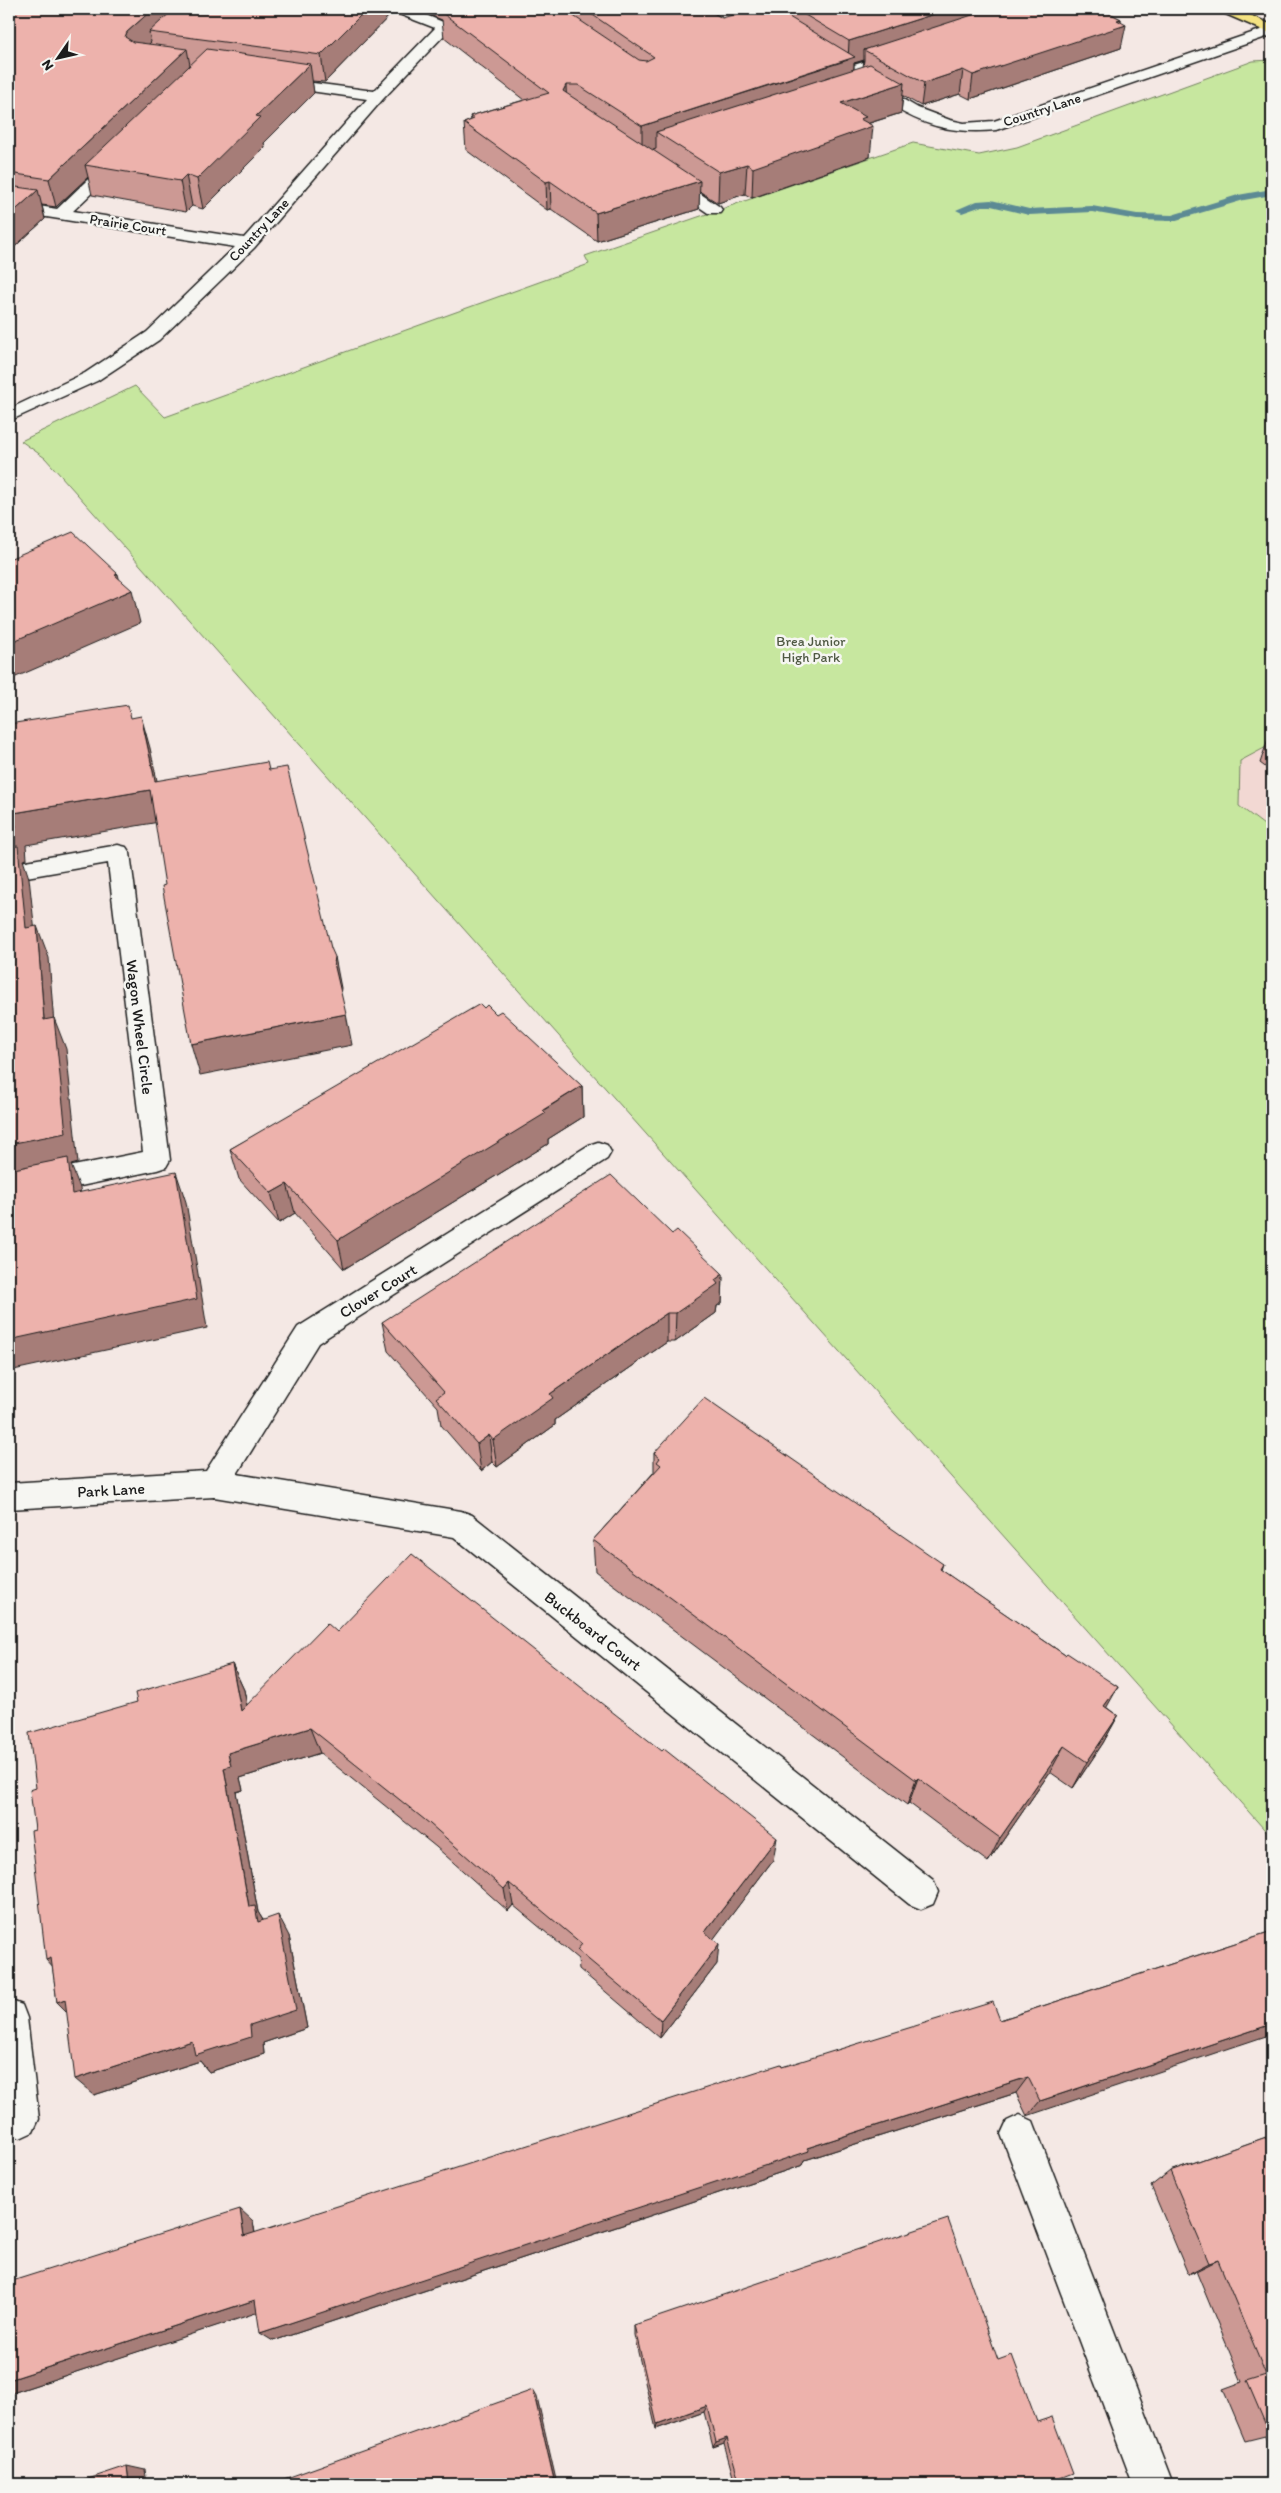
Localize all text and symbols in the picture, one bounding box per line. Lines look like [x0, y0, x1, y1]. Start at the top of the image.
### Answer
north arrow [32, 32, 82, 82]
text: N [38, 56, 57, 74]
street label: Country Lane [1001, 89, 1083, 131]
street label: Country Lane [225, 194, 293, 265]
street label: Prairie Court [88, 211, 168, 239]
park label: Brea Junior High Park [776, 633, 846, 666]
street label: Wagon Wheel Circle [122, 958, 158, 1096]
street label: Clover Court [336, 1260, 420, 1322]
street label: Park Lane [77, 1479, 146, 1501]
street label: Buckboard Court [541, 1587, 645, 1675]

